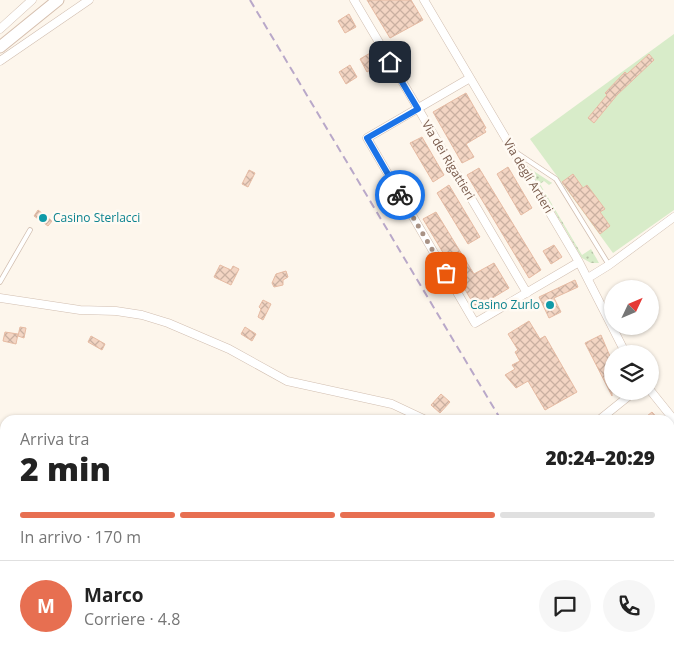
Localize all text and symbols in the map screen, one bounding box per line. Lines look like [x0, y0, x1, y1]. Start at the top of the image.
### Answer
pin [369, 41, 411, 83]
icon: home [376, 48, 404, 76]
street label: Via dei Rigattieri [418, 117, 479, 203]
street label: Via degli Artieri [499, 135, 557, 216]
courier [375, 170, 425, 220]
icon: bike [386, 181, 414, 209]
place label: Casino Sterlacci [53, 209, 140, 226]
marker: Casino Sterlacci [37, 212, 49, 224]
pin [425, 252, 467, 294]
icon: bag [432, 259, 460, 287]
north arrow [604, 280, 659, 335]
map controls [604, 280, 659, 400]
place label: Casino Zurlo [470, 296, 540, 313]
marker: Casino Zurlo [544, 299, 556, 311]
button: layers [604, 345, 659, 400]
text: Arriva tra [20, 428, 89, 450]
text: 20:24–20:29 [545, 445, 655, 471]
text: 2 min [20, 447, 111, 490]
text: In arrivo · 170 m [20, 526, 141, 548]
button: chat [539, 580, 591, 632]
button: phone [603, 580, 655, 632]
text: Marco [84, 582, 144, 608]
text: M [37, 593, 55, 619]
text: Corriere · 4.8 [84, 608, 180, 630]

